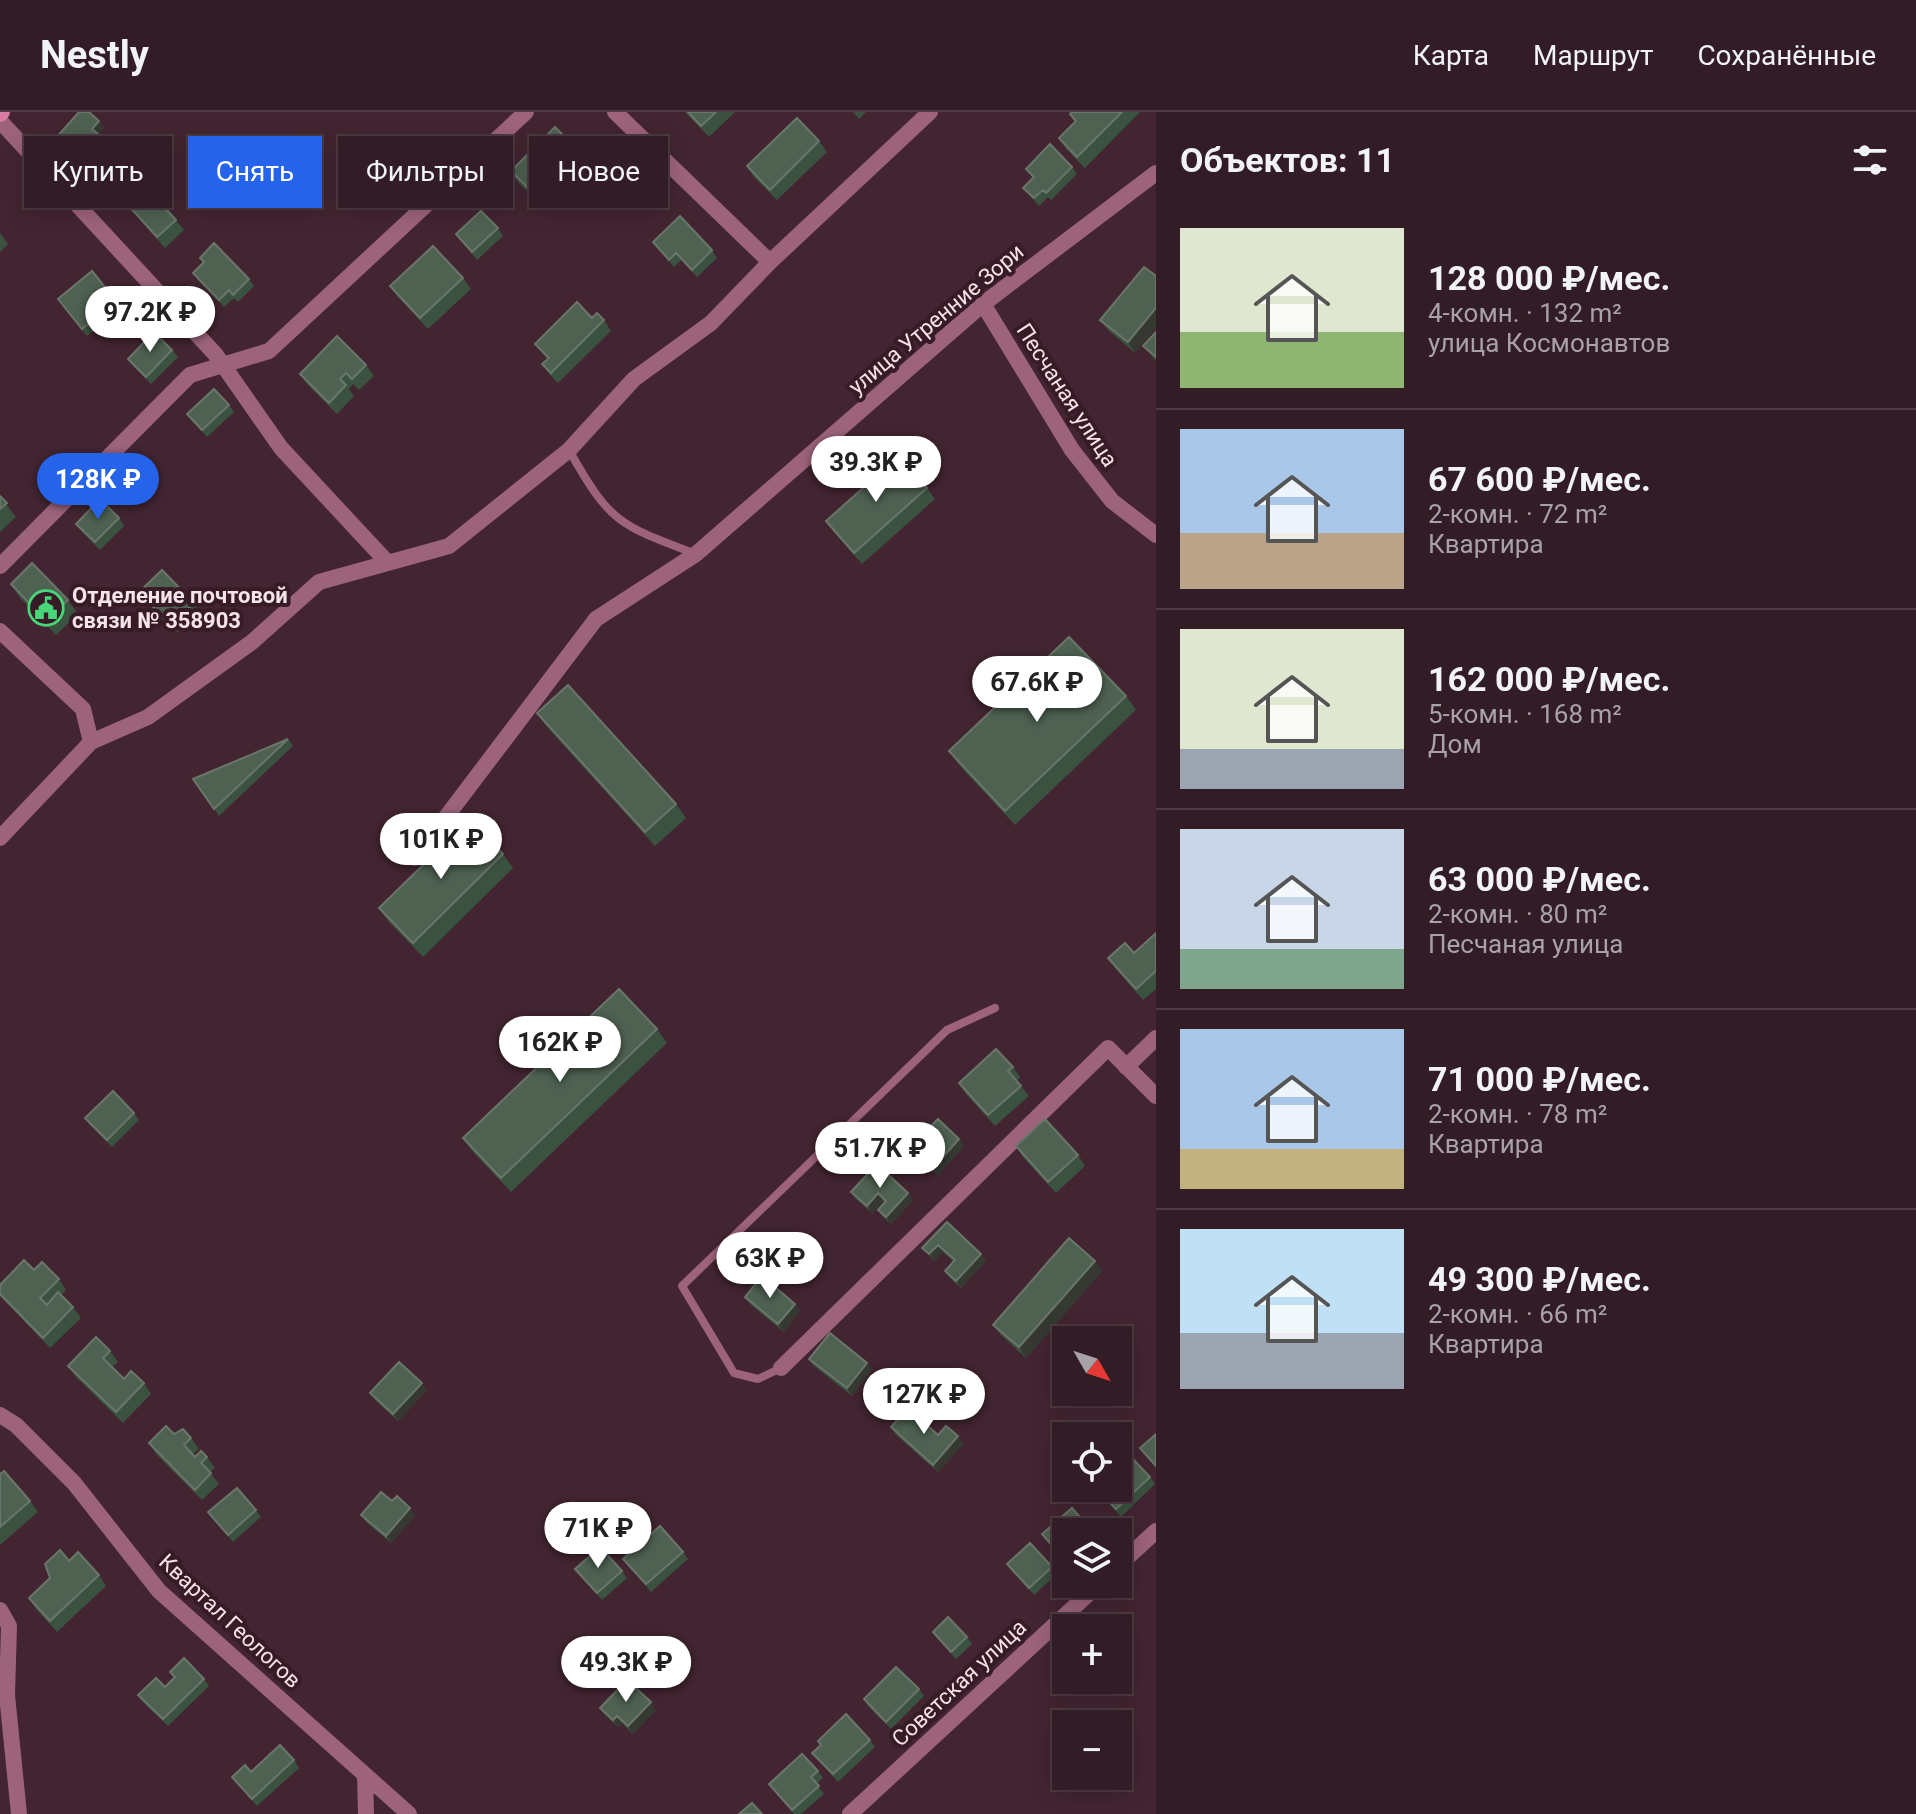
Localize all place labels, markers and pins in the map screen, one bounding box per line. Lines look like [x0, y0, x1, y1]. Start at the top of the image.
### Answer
pin: 97.2K ₽ [76, 286, 224, 354]
pin: 39.3K ₽ [802, 436, 950, 504]
pin: 128K ₽ [33, 453, 163, 521]
place label: Отделение почтовой связи № 358903 [72, 583, 288, 633]
public building icon: Отделение почтовой связи № 358903 [27, 589, 65, 627]
pin: 67.6K ₽ [963, 656, 1111, 724]
pin: 101K ₽ [376, 813, 506, 881]
pin: 162K ₽ [495, 1016, 625, 1084]
pin: 51.7K ₽ [806, 1122, 954, 1190]
pin: 63K ₽ [714, 1232, 826, 1300]
pin: 127K ₽ [859, 1368, 989, 1436]
pin: 71K ₽ [542, 1502, 654, 1570]
pin: 49.3K ₽ [552, 1636, 700, 1704]

